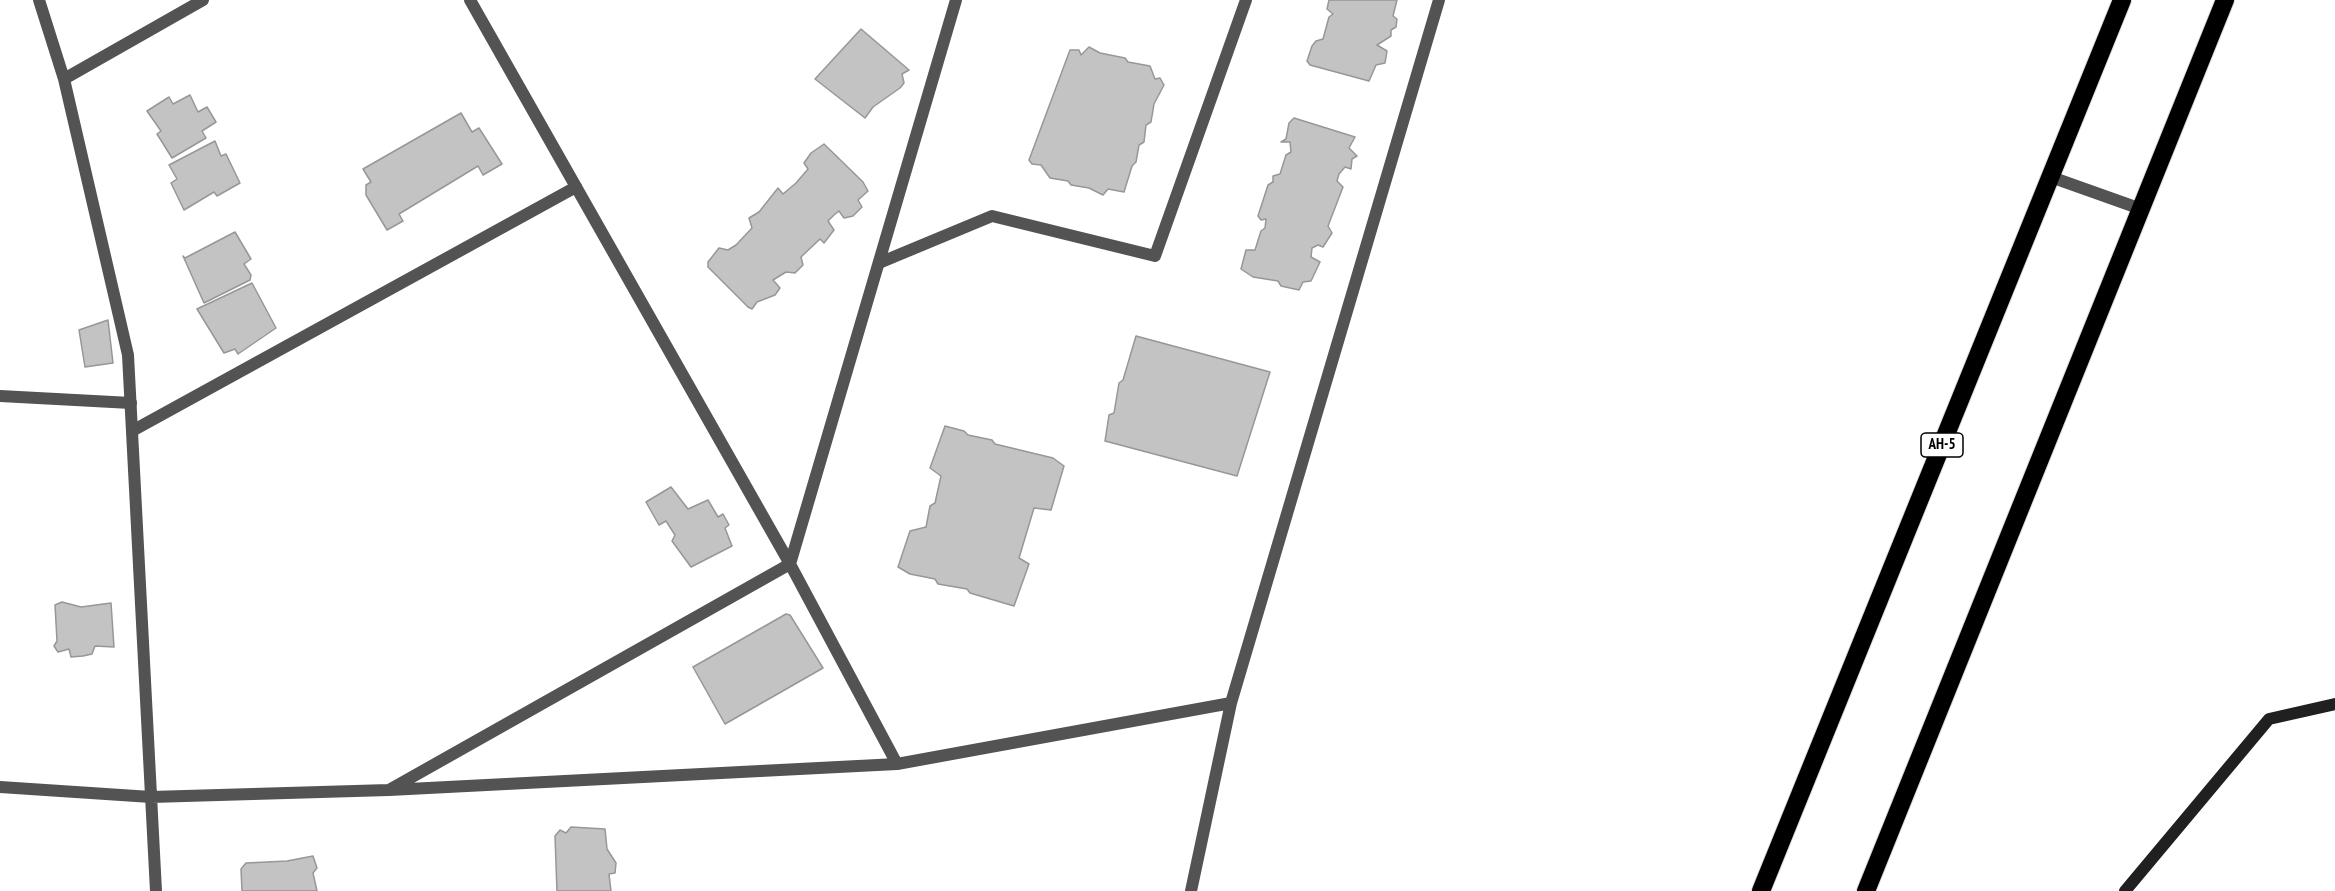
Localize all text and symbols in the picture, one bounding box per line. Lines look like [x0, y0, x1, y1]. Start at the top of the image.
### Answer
road number: AH-5 [1921, 433, 1963, 457]

